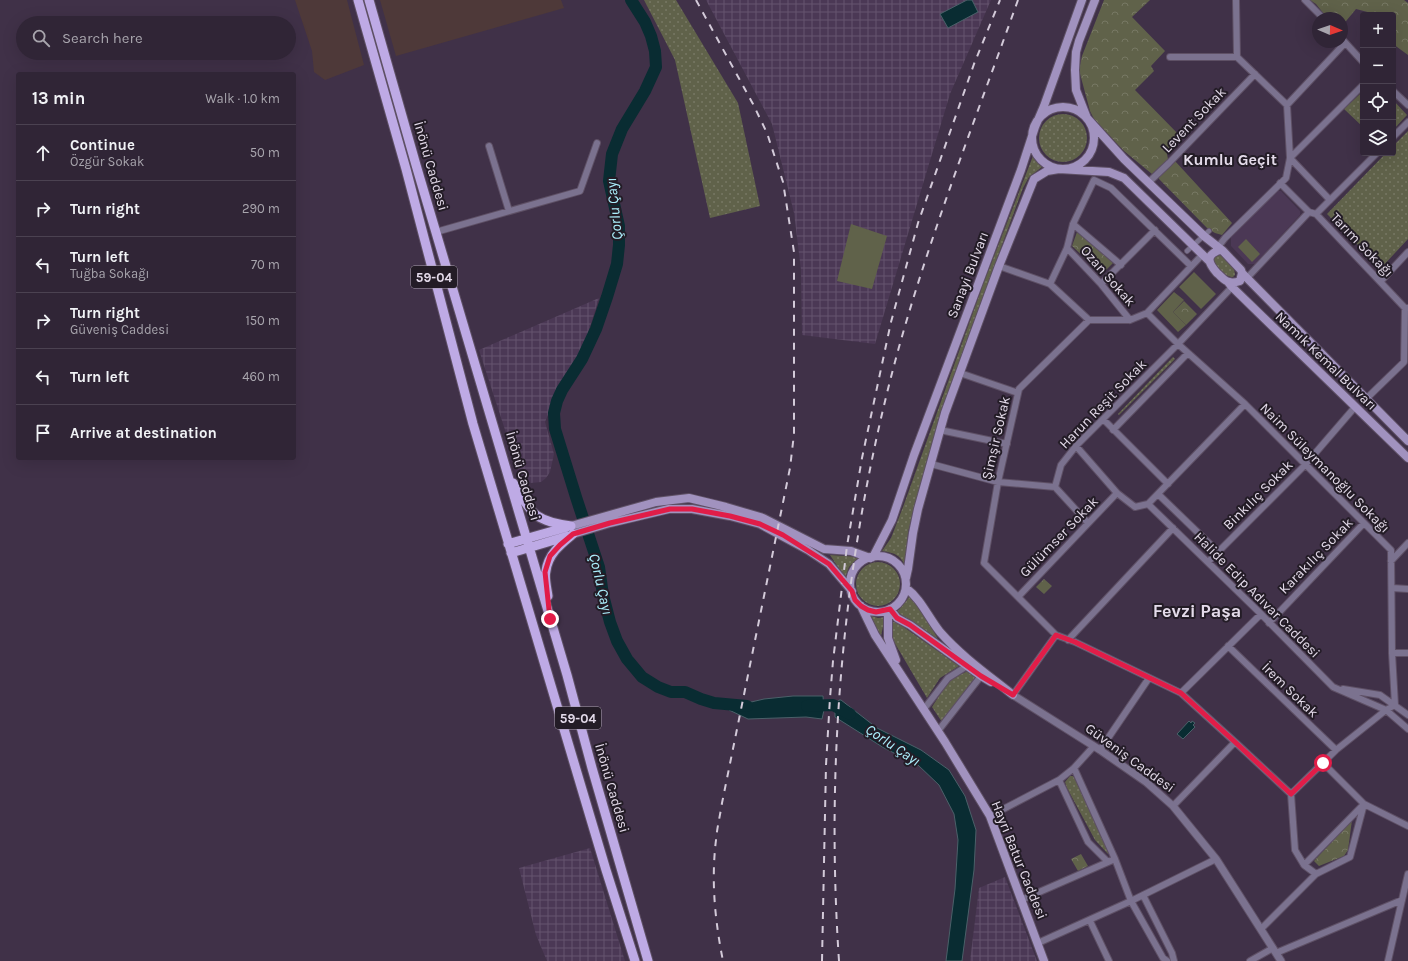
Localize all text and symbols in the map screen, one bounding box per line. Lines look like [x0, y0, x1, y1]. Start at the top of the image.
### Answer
north arrow [1312, 12, 1348, 48]
map controls [1360, 12, 1396, 156]
button: + [1360, 12, 1396, 48]
search box [16, 16, 296, 60]
icon: search [30, 27, 52, 49]
text: Search here [62, 29, 143, 47]
button: − [1360, 48, 1396, 84]
street label: Levent Sokak [1158, 84, 1230, 156]
button: locate [1360, 84, 1396, 120]
text: 13 min [32, 88, 85, 108]
text: Walk · 1.0 km [205, 91, 280, 106]
street label: İnönü Caddesi [410, 119, 452, 213]
button: layers [1360, 120, 1396, 156]
text: Continue [70, 136, 135, 154]
icon: ahead [32, 142, 54, 164]
text: 50 m [250, 145, 280, 160]
district label: Kumlu Geçit [1183, 150, 1277, 169]
text: Özgür Sokak [70, 154, 144, 169]
water label: Çorlu Çayı [602, 177, 626, 241]
icon: right [32, 198, 54, 220]
text: Turn right [70, 200, 140, 218]
text: 290 m [242, 201, 280, 216]
street label: Tarım Sokağı [1327, 209, 1397, 281]
street label: Sanayi Bulvarı [944, 229, 992, 321]
street label: Ozan Sokak [1077, 242, 1139, 310]
text: Turn left [70, 248, 129, 266]
icon: left [32, 254, 54, 276]
text: 70 m [251, 257, 280, 272]
text: Tuğba Sokağı [70, 266, 149, 281]
road number: 59-04 [411, 266, 457, 288]
text: Turn right [70, 304, 140, 322]
street label: Namık Kemal Bulvarı [1272, 308, 1380, 414]
icon: right [32, 310, 54, 332]
text: 150 m [245, 313, 280, 328]
text: Güveniş Caddesi [70, 322, 169, 337]
street label: Harun Reşit Sokak [1056, 356, 1150, 452]
icon: left [32, 366, 54, 388]
text: Turn left [70, 368, 129, 386]
text: 460 m [242, 369, 280, 384]
street label: Şimşir Sokak [978, 394, 1014, 481]
street label: Naim Süleymanoğlu Sokağı [1256, 399, 1394, 537]
icon: arrive [32, 422, 54, 444]
text: Arrive at destination [70, 424, 217, 442]
street label: İnönü Caddesi [502, 429, 544, 523]
street label: Binkılıç Sokak [1220, 457, 1296, 533]
street label: Gülümser Sokak [1016, 493, 1102, 581]
street label: Karakılıç Sokak [1275, 514, 1357, 598]
street label: Halide Edip Adıvar Caddesi [1191, 529, 1323, 661]
water label: Çorlu Çayı [585, 552, 617, 616]
district label: Fevzi Paşa [1153, 600, 1241, 622]
route end [541, 610, 559, 628]
street label: İrem Sokak [1258, 659, 1322, 721]
road number: 59-04 [555, 707, 601, 729]
water label: Çorlu Çayı [862, 720, 924, 770]
street label: Güveniş Caddesi [1082, 720, 1178, 796]
street label: İnönü Caddesi [591, 741, 633, 835]
route start [1314, 754, 1332, 772]
street label: Hayri Batur Caddesi [987, 798, 1051, 922]

